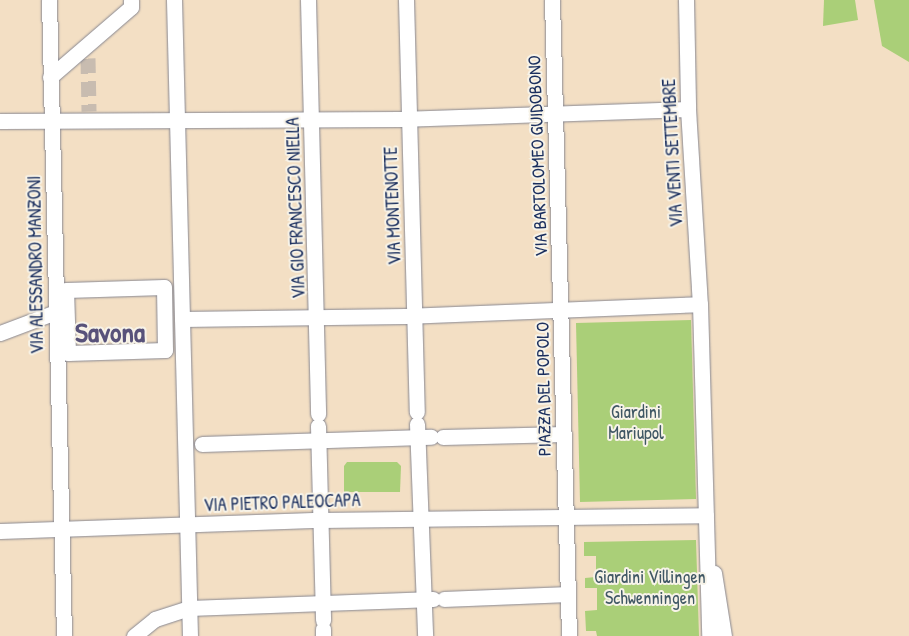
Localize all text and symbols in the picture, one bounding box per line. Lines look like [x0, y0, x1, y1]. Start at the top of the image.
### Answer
street label: VIA BARTOLOMEO GUIDOBONO [524, 55, 552, 257]
street label: VIA VENTI SETTEMBRE [658, 78, 688, 228]
street label: VIA GIO FRANCESCO NIELLA [282, 117, 310, 299]
street label: VIA MONTENOTTE [380, 146, 406, 266]
street label: VIA ALESSANDRO MANZONI [24, 176, 48, 354]
district label: Savona [75, 315, 145, 349]
street label: PIAZZA DEL POPOLO [532, 322, 556, 456]
park label: Giardini Mariupol [608, 402, 664, 444]
street label: VIA PIETRO PALEOCAPA [203, 489, 361, 517]
park label: Giardini Villingen Schwenningen [594, 567, 706, 610]

